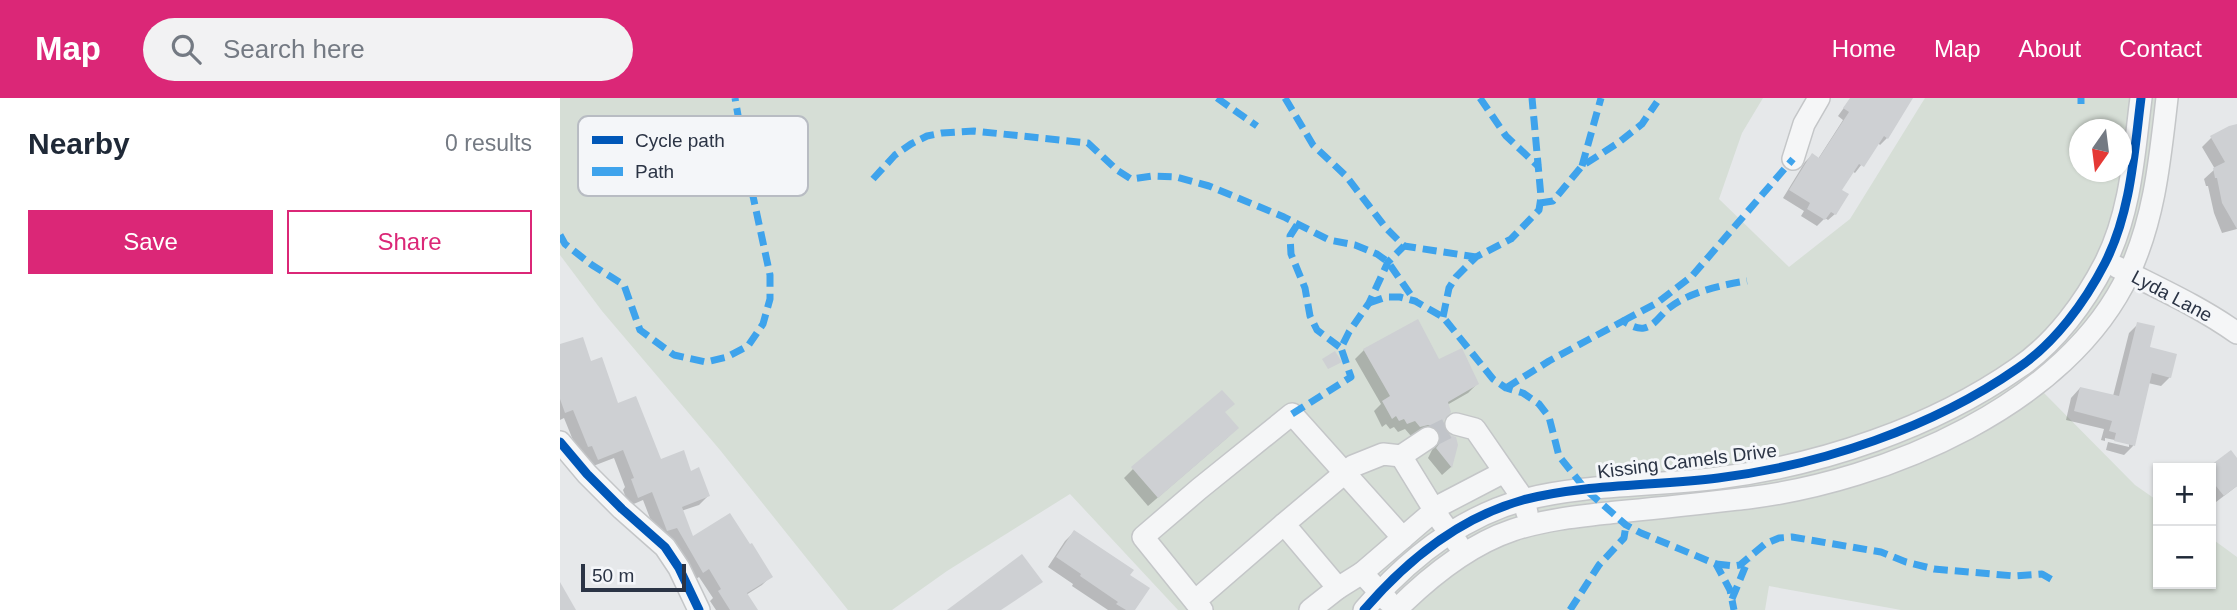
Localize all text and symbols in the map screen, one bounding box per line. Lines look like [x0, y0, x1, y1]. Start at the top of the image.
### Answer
search box [143, 18, 633, 81]
text: Map [35, 30, 101, 67]
icon: search [167, 30, 205, 68]
text: Search here [223, 34, 365, 64]
text: Home [1832, 35, 1896, 62]
text: Map [1934, 35, 1981, 62]
text: About [2019, 35, 2081, 62]
text: Contact [2119, 35, 2202, 62]
legend [578, 116, 808, 196]
north arrow [2069, 119, 2132, 182]
text: Nearby [28, 127, 130, 160]
text: 0 results [445, 130, 532, 156]
text: Cycle path [635, 130, 725, 151]
text: Path [635, 161, 674, 182]
button: Save [28, 210, 273, 274]
button: Share [287, 210, 532, 274]
street label: Lyda Lane [2128, 266, 2216, 326]
street label: Kissing Camels Drive [1596, 440, 1778, 482]
map controls [2153, 463, 2216, 589]
button: + [2153, 463, 2216, 526]
button: − [2153, 526, 2216, 589]
scale bar [581, 561, 686, 593]
text: 50 m [592, 565, 634, 586]

